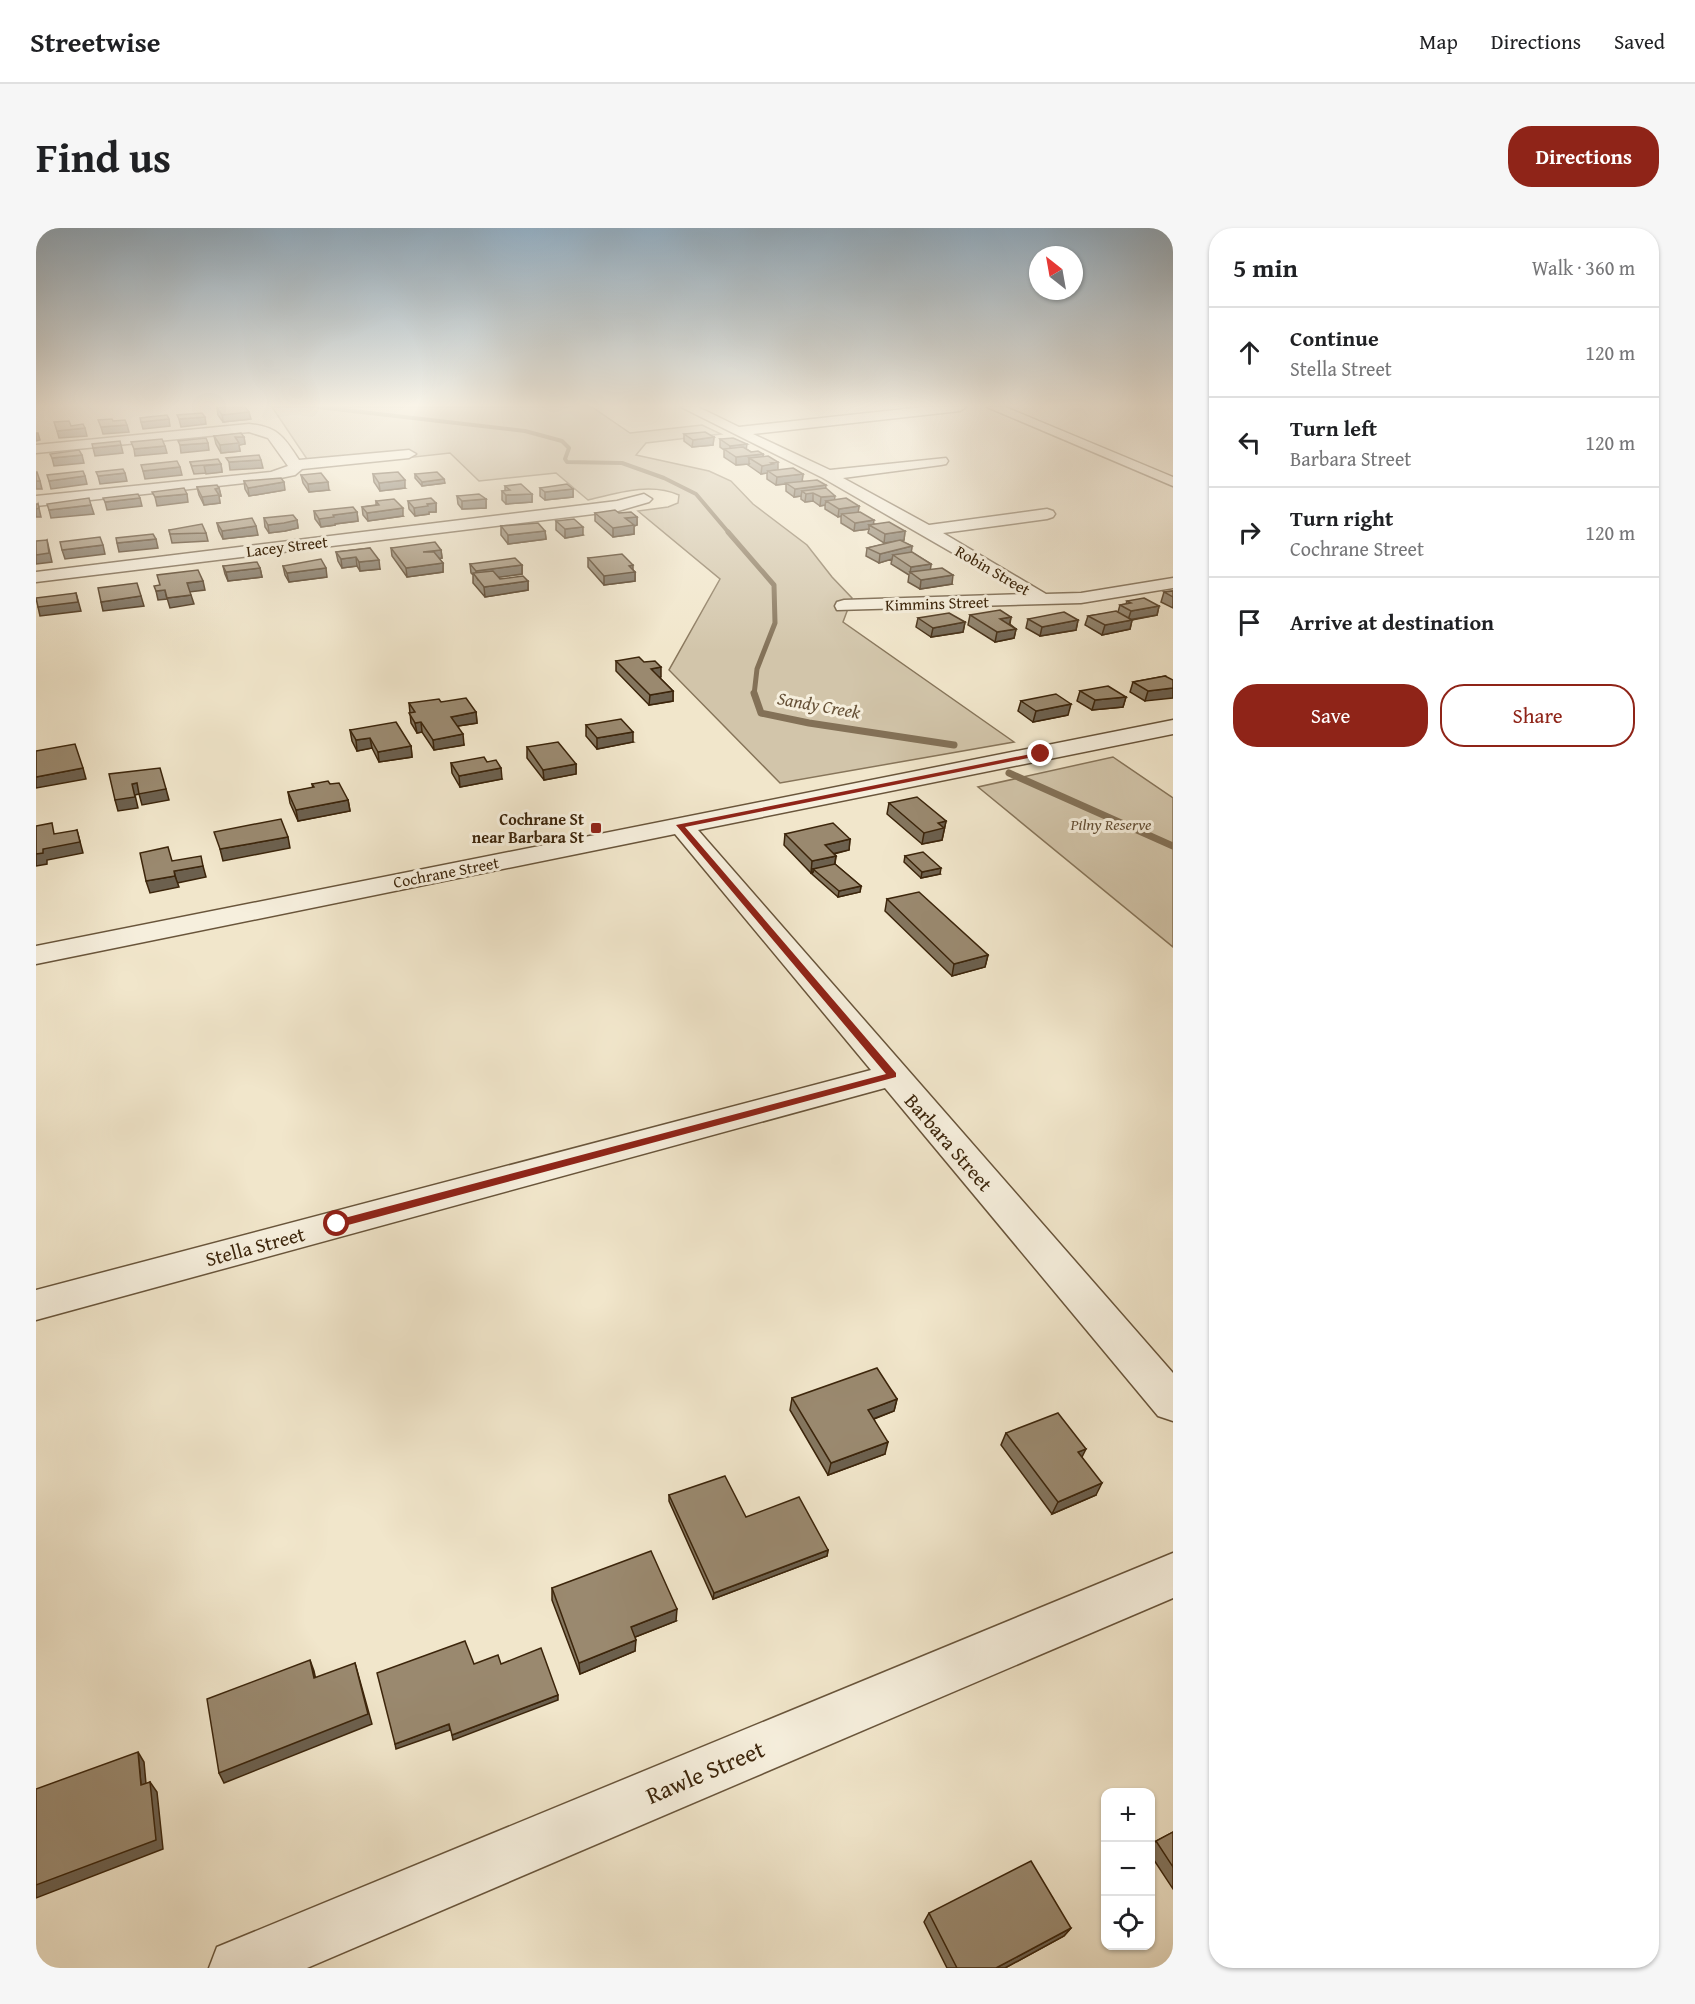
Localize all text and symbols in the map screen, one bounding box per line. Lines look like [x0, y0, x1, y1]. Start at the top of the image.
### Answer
text: Streetwise [30, 21, 160, 62]
text: Map [1419, 26, 1458, 57]
text: Directions [1491, 26, 1581, 57]
text: Saved [1614, 26, 1665, 57]
text: Find us [36, 126, 171, 187]
button: Directions [1508, 126, 1659, 187]
north arrow [1029, 246, 1083, 300]
text: 5 min [1233, 248, 1298, 287]
text: Walk · 360 m [1532, 253, 1635, 282]
text: Continue [1290, 322, 1379, 354]
icon: ahead [1233, 336, 1266, 369]
text: 120 m [1585, 338, 1635, 367]
text: Stella Street [1290, 354, 1392, 383]
text: Turn left [1290, 412, 1377, 444]
icon: left [1233, 426, 1266, 459]
text: 120 m [1585, 428, 1635, 457]
text: Barbara Street [1290, 444, 1411, 473]
text: Turn right [1290, 502, 1393, 534]
icon: right [1233, 516, 1266, 549]
text: 120 m [1585, 518, 1635, 547]
street label: Lacey Street [245, 529, 329, 563]
text: Cochrane Street [1290, 534, 1424, 563]
street label: Robin Street [951, 539, 1035, 601]
street label: Kimmins Street [885, 589, 990, 617]
icon: arrive [1233, 606, 1266, 639]
text: Arrive at destination [1290, 606, 1494, 638]
water label: Sandy Creek [775, 684, 863, 726]
button: Save [1233, 684, 1428, 747]
button: Share [1440, 684, 1635, 747]
route end [1027, 740, 1053, 766]
place label: Cochrane St near Barbara St [472, 807, 584, 849]
park label: Pilny Reserve [1069, 812, 1152, 836]
marker: Cochrane St near Barbara St [589, 821, 603, 835]
street label: Cochrane Street [391, 850, 501, 894]
street label: Barbara Street [898, 1087, 1000, 1197]
route start [323, 1210, 349, 1236]
street label: Stella Street [202, 1219, 308, 1273]
street label: Rawle Street [640, 1731, 770, 1813]
map controls [1101, 1788, 1155, 1950]
button: + [1101, 1788, 1155, 1842]
button: − [1101, 1842, 1155, 1896]
button: locate [1101, 1896, 1155, 1950]

